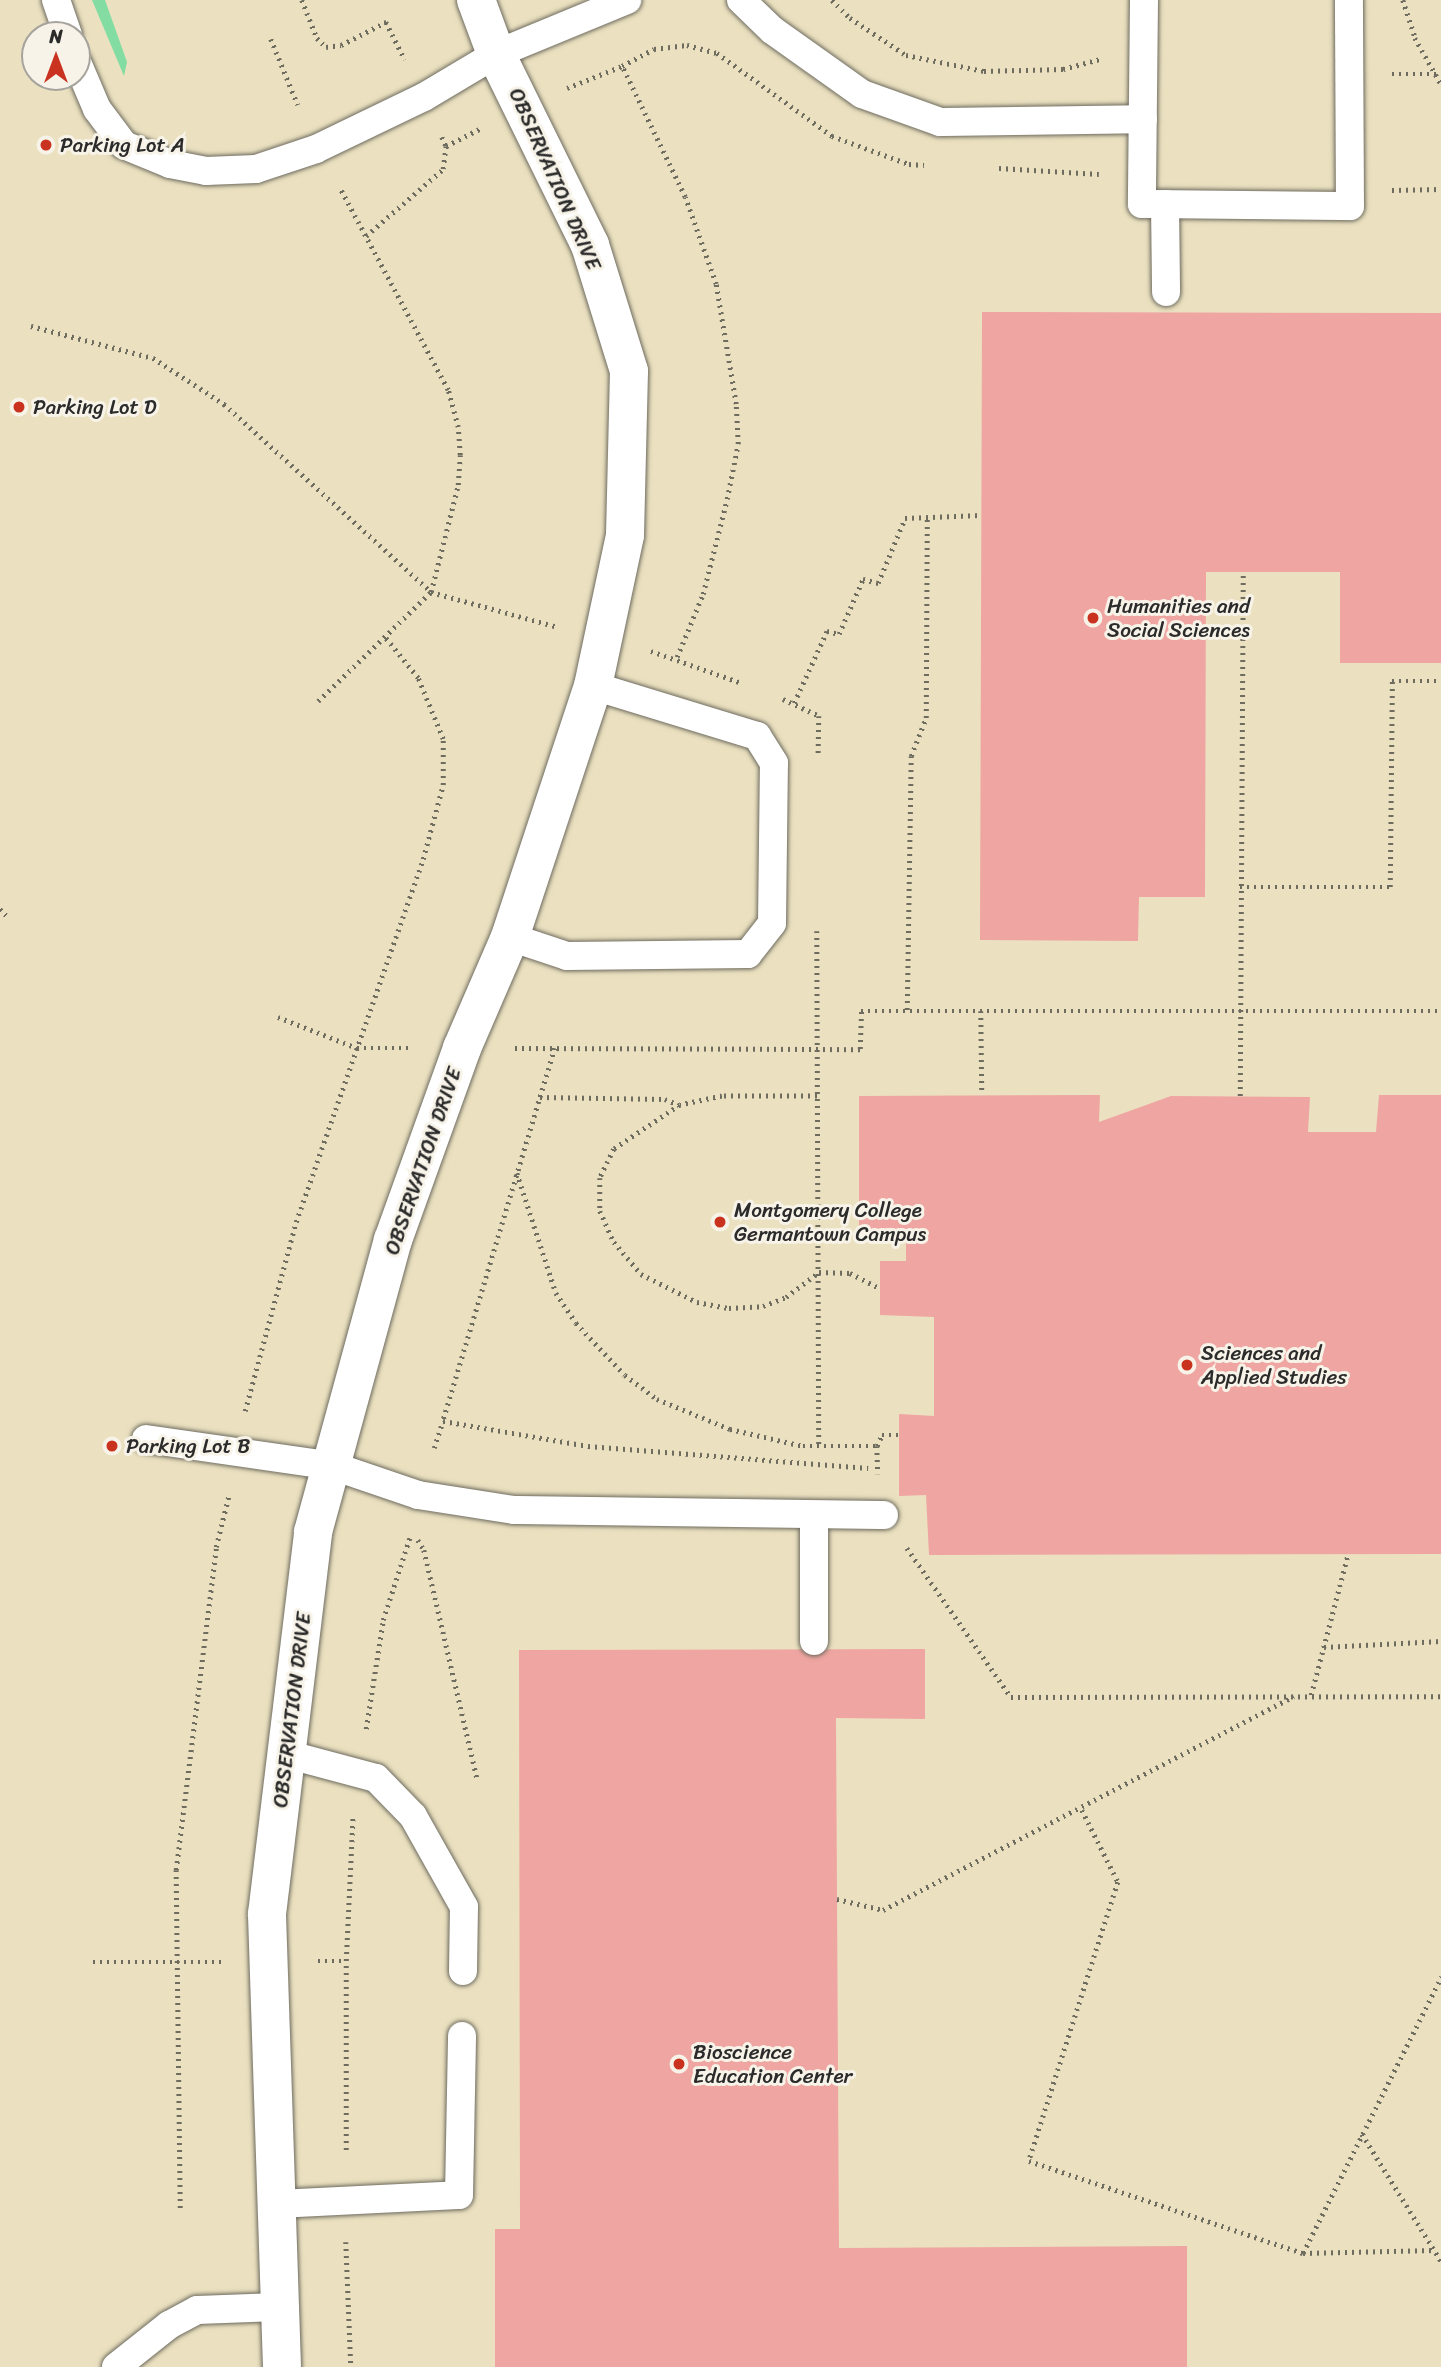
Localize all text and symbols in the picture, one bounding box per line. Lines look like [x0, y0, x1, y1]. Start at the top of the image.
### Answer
text: N [49, 20, 63, 53]
north arrow [21, 21, 91, 91]
street label: OBSERVATION DRIVE [503, 83, 607, 275]
place label: Parking Lot A [60, 132, 185, 158]
marker: Parking Lot A [38, 137, 54, 153]
place label: Parking Lot D [33, 394, 157, 420]
marker: Parking Lot D [11, 399, 27, 415]
place label: Humanities and Social Sciences [1107, 593, 1251, 643]
marker: Humanities and Social Sciences [1085, 610, 1101, 626]
street label: OBSERVATION DRIVE [379, 1063, 467, 1259]
place label: Montgomery College Germantown Campus [734, 1197, 926, 1247]
marker: Montgomery College Germantown Campus [712, 1214, 728, 1230]
place label: Sciences and Applied Studies [1201, 1340, 1345, 1390]
marker: Sciences and Applied Studies [1179, 1357, 1195, 1373]
place label: Parking Lot B [126, 1433, 251, 1459]
marker: Parking Lot B [104, 1438, 120, 1454]
street label: OBSERVATION DRIVE [267, 1610, 317, 1810]
place label: Bioscience Education Center [693, 2039, 854, 2089]
marker: Bioscience Education Center [671, 2056, 687, 2072]

